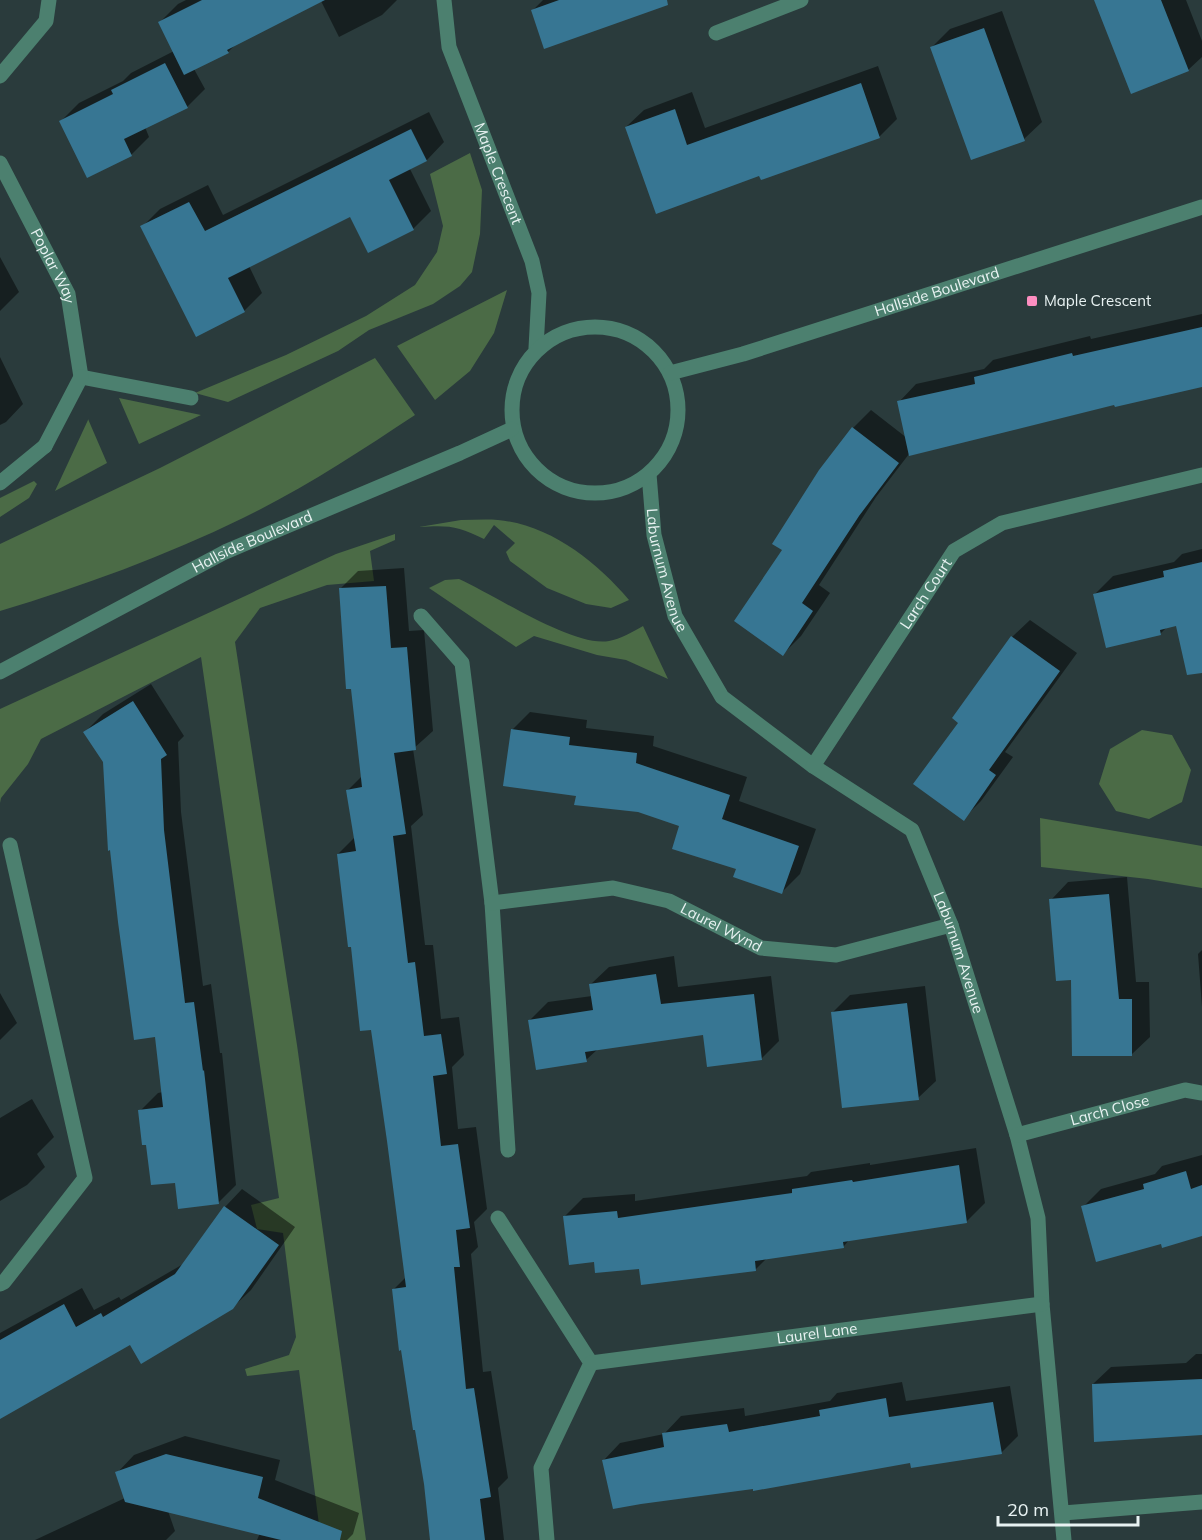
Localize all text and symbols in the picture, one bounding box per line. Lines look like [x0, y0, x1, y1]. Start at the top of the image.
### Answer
street label: Maple Crescent [470, 120, 527, 227]
street label: Poplar Way [27, 225, 79, 305]
street label: Hallside Boulevard [872, 263, 1002, 320]
place label: Maple Crescent [1044, 291, 1151, 310]
marker: Maple Crescent [1025, 294, 1039, 308]
street label: Hallside Boulevard [188, 506, 315, 577]
street label: Laburnum Avenue [643, 507, 692, 635]
street label: Larch Court [895, 554, 956, 632]
street label: Laburnum Avenue [929, 889, 988, 1016]
street label: Laurel Wynd [677, 899, 765, 956]
street label: Larch Close [1068, 1090, 1151, 1129]
street label: Laurel Lane [776, 1318, 858, 1348]
scale bar [998, 1489, 1138, 1527]
text: 20 m [1007, 1498, 1049, 1521]

